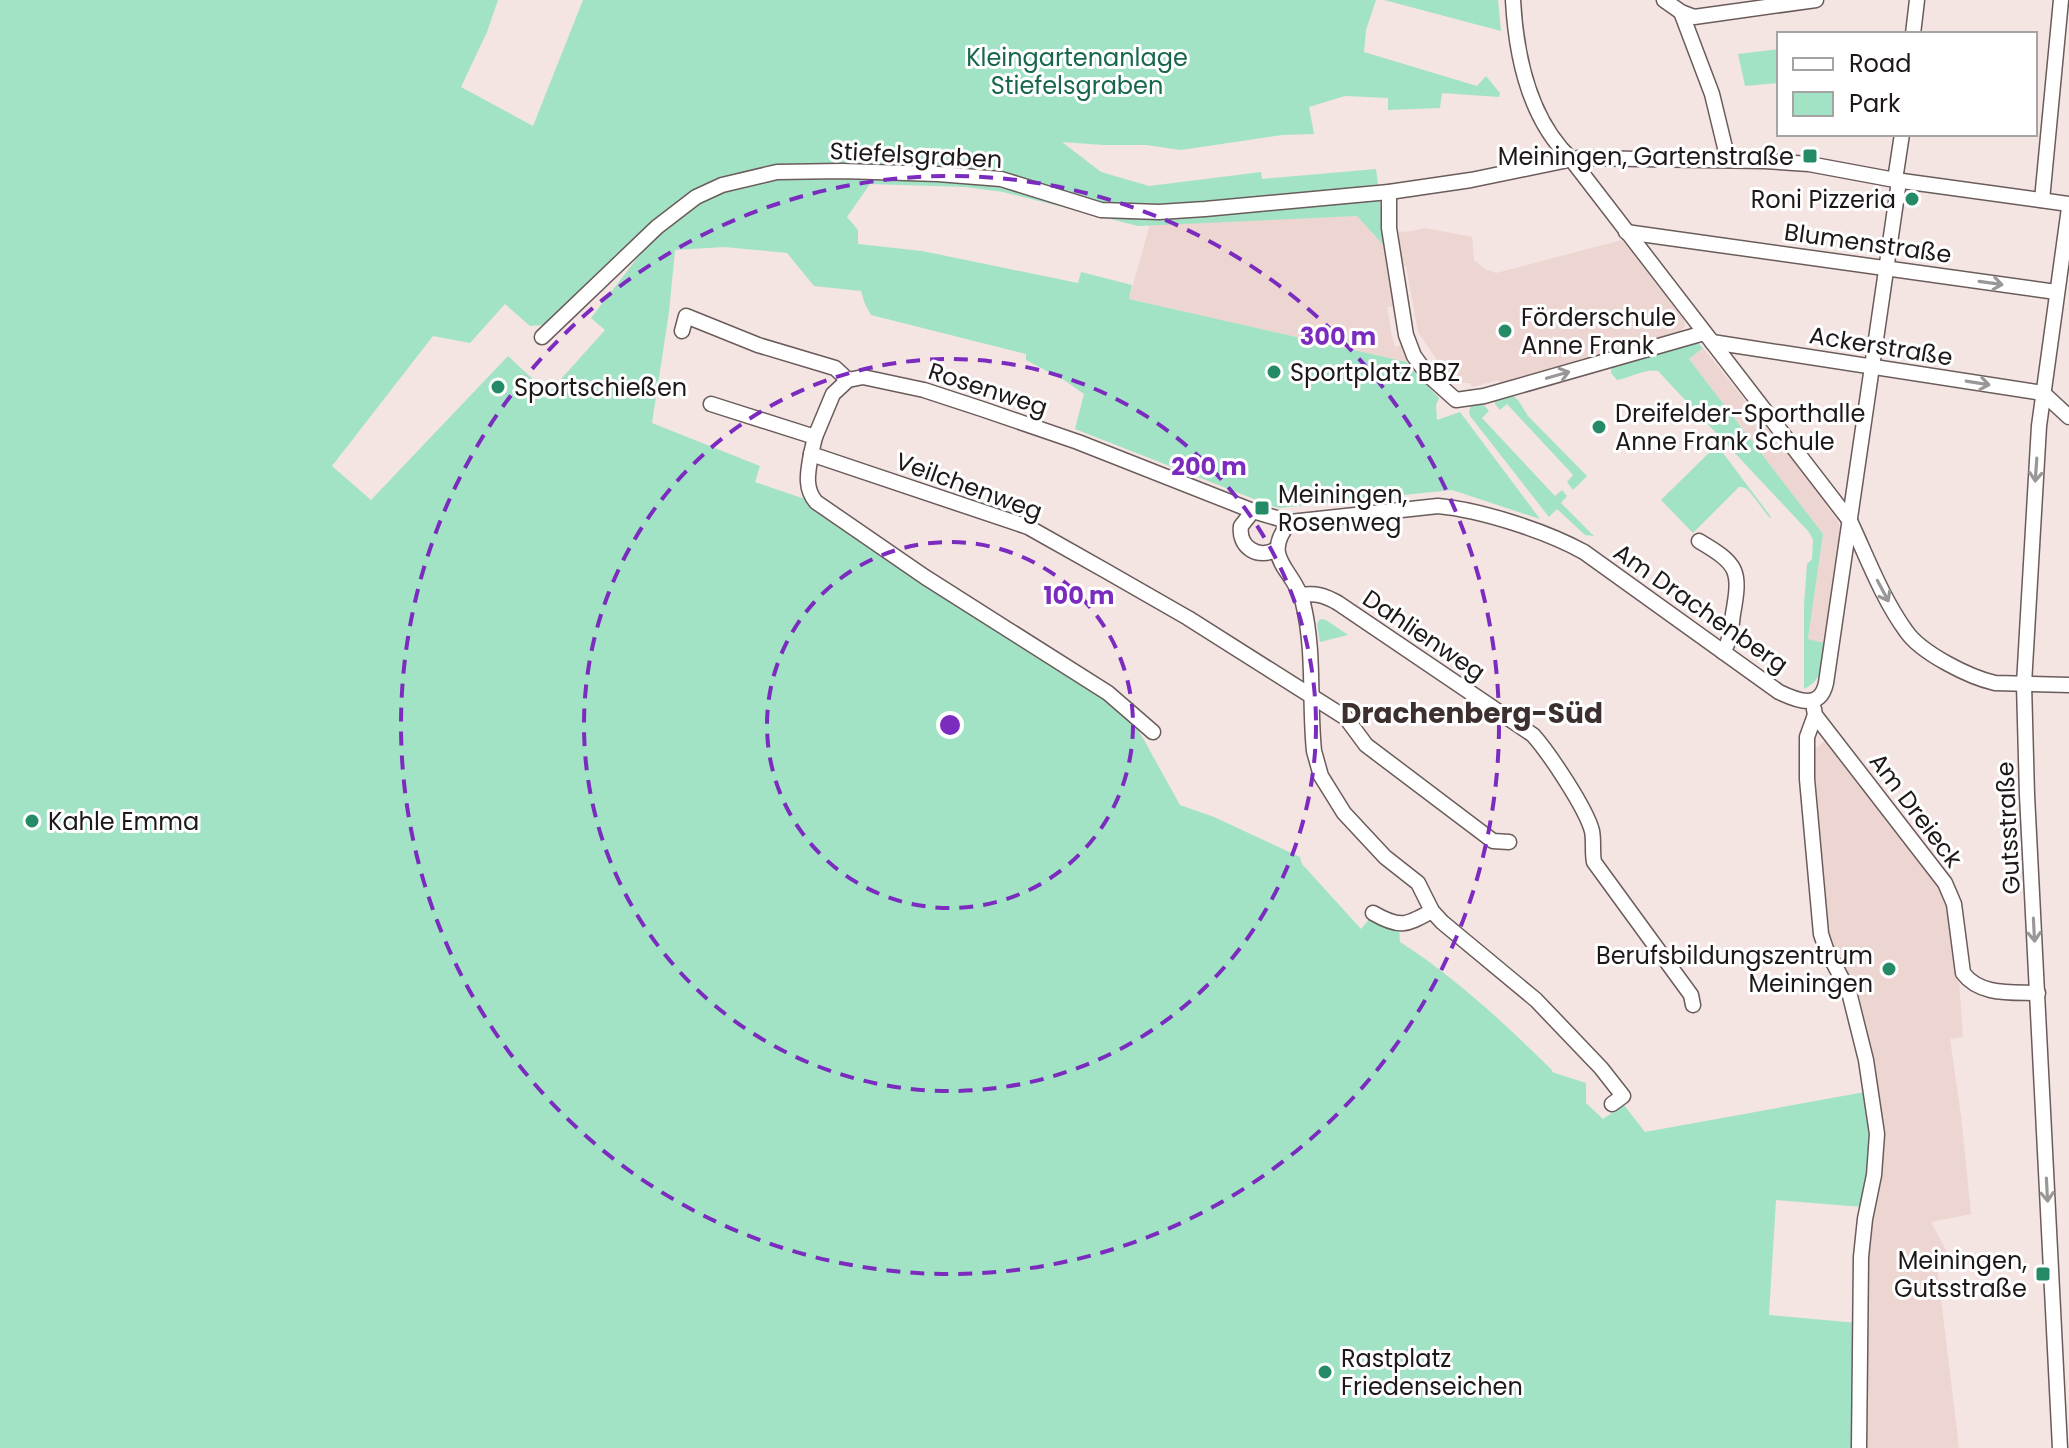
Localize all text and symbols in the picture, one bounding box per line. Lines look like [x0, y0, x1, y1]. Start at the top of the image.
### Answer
legend [1777, 32, 2037, 136]
park label: Kleingartenanlage Stiefelsgraben [966, 41, 1188, 102]
text: Road [1849, 47, 1911, 80]
text: Park [1849, 87, 1901, 120]
street label: Stiefelsgraben [829, 134, 1003, 176]
place label: Meiningen, Gartenstraße [1498, 140, 1794, 173]
marker: Meiningen, Gartenstraße [1801, 147, 1819, 165]
place label: Roni Pizzeria [1751, 183, 1896, 216]
marker: Roni Pizzeria [1903, 190, 1921, 208]
street label: Blumenstraße [1782, 215, 1954, 271]
one-way arrow [1978, 276, 2003, 291]
place label: Förderschule Anne Frank [1521, 301, 1676, 362]
street label: Ackerstraße [1807, 318, 1955, 374]
text: 300 m [1300, 320, 1376, 353]
marker: Förderschule Anne Frank [1496, 322, 1514, 340]
street label: Rosenweg [924, 354, 1052, 424]
place label: Sportplatz BBZ [1290, 356, 1460, 389]
marker: Sportplatz BBZ [1265, 363, 1283, 381]
one-way arrow [1544, 367, 1570, 382]
place label: Sportschießen [514, 371, 687, 404]
one-way arrow [1965, 376, 1990, 391]
marker: Sportschießen [489, 378, 507, 396]
place label: Dreifelder-Sporthalle Anne Frank Schule [1615, 397, 1865, 458]
marker: Dreifelder-Sporthalle Anne Frank Schule [1590, 418, 1608, 436]
street label: Veilchenweg [891, 444, 1047, 528]
text: 200 m [1171, 450, 1247, 483]
one-way arrow [2028, 456, 2043, 483]
place label: Meiningen, Rosenweg [1278, 478, 1408, 539]
marker: Meiningen, Rosenweg [1253, 499, 1271, 517]
street label: Am Drachenberg [1607, 535, 1795, 681]
text: 100 m [1044, 579, 1114, 612]
one-way arrow [1876, 579, 1892, 603]
street label: Dahlienweg [1356, 582, 1492, 688]
district label: Drachenberg-Süd [1341, 694, 1603, 733]
centre of rings [936, 711, 964, 739]
street label: Am Dreieck [1862, 746, 1970, 875]
street label: Gutsstraße [1988, 761, 2028, 895]
place label: Kahle Emma [48, 805, 199, 838]
marker: Kahle Emma [23, 812, 41, 830]
one-way arrow [2027, 916, 2042, 943]
place label: Berufsbildungszentrum Meiningen [1596, 939, 1873, 1000]
marker: Berufsbildungszentrum Meiningen [1880, 960, 1898, 978]
one-way arrow [2039, 1176, 2054, 1203]
place label: Meiningen, Gutsstraße [1894, 1244, 2027, 1305]
marker: Meiningen, Gutsstraße [2034, 1265, 2052, 1283]
place label: Rastplatz Friedenseichen [1341, 1342, 1523, 1403]
marker: Rastplatz Friedenseichen [1316, 1363, 1334, 1381]

